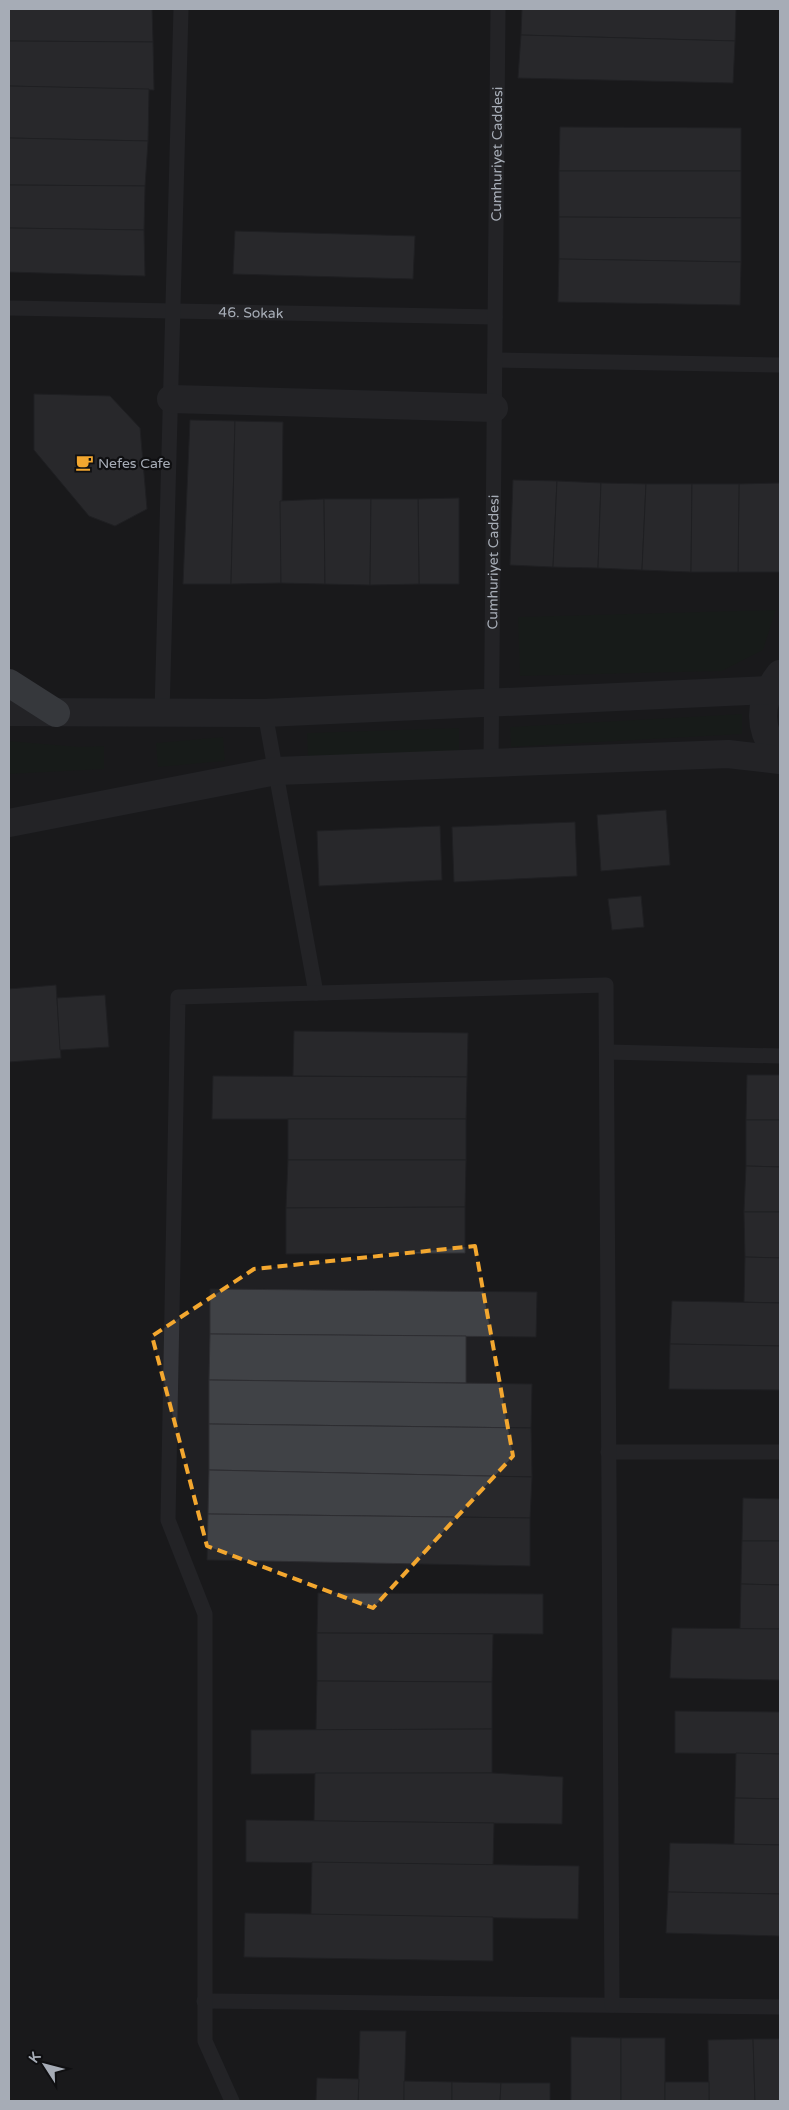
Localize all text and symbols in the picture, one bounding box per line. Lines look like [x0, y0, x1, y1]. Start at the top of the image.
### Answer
street label: Cumhuriyet Caddesi [488, 87, 506, 221]
street label: 46. Sokak [218, 304, 284, 322]
cafe icon: Nefes Cafe [74, 453, 94, 473]
place label: Nefes Cafe [98, 455, 171, 472]
street label: Cumhuriyet Caddesi [484, 495, 502, 629]
north arrow [20, 2040, 70, 2090]
text: K [25, 2048, 45, 2066]

